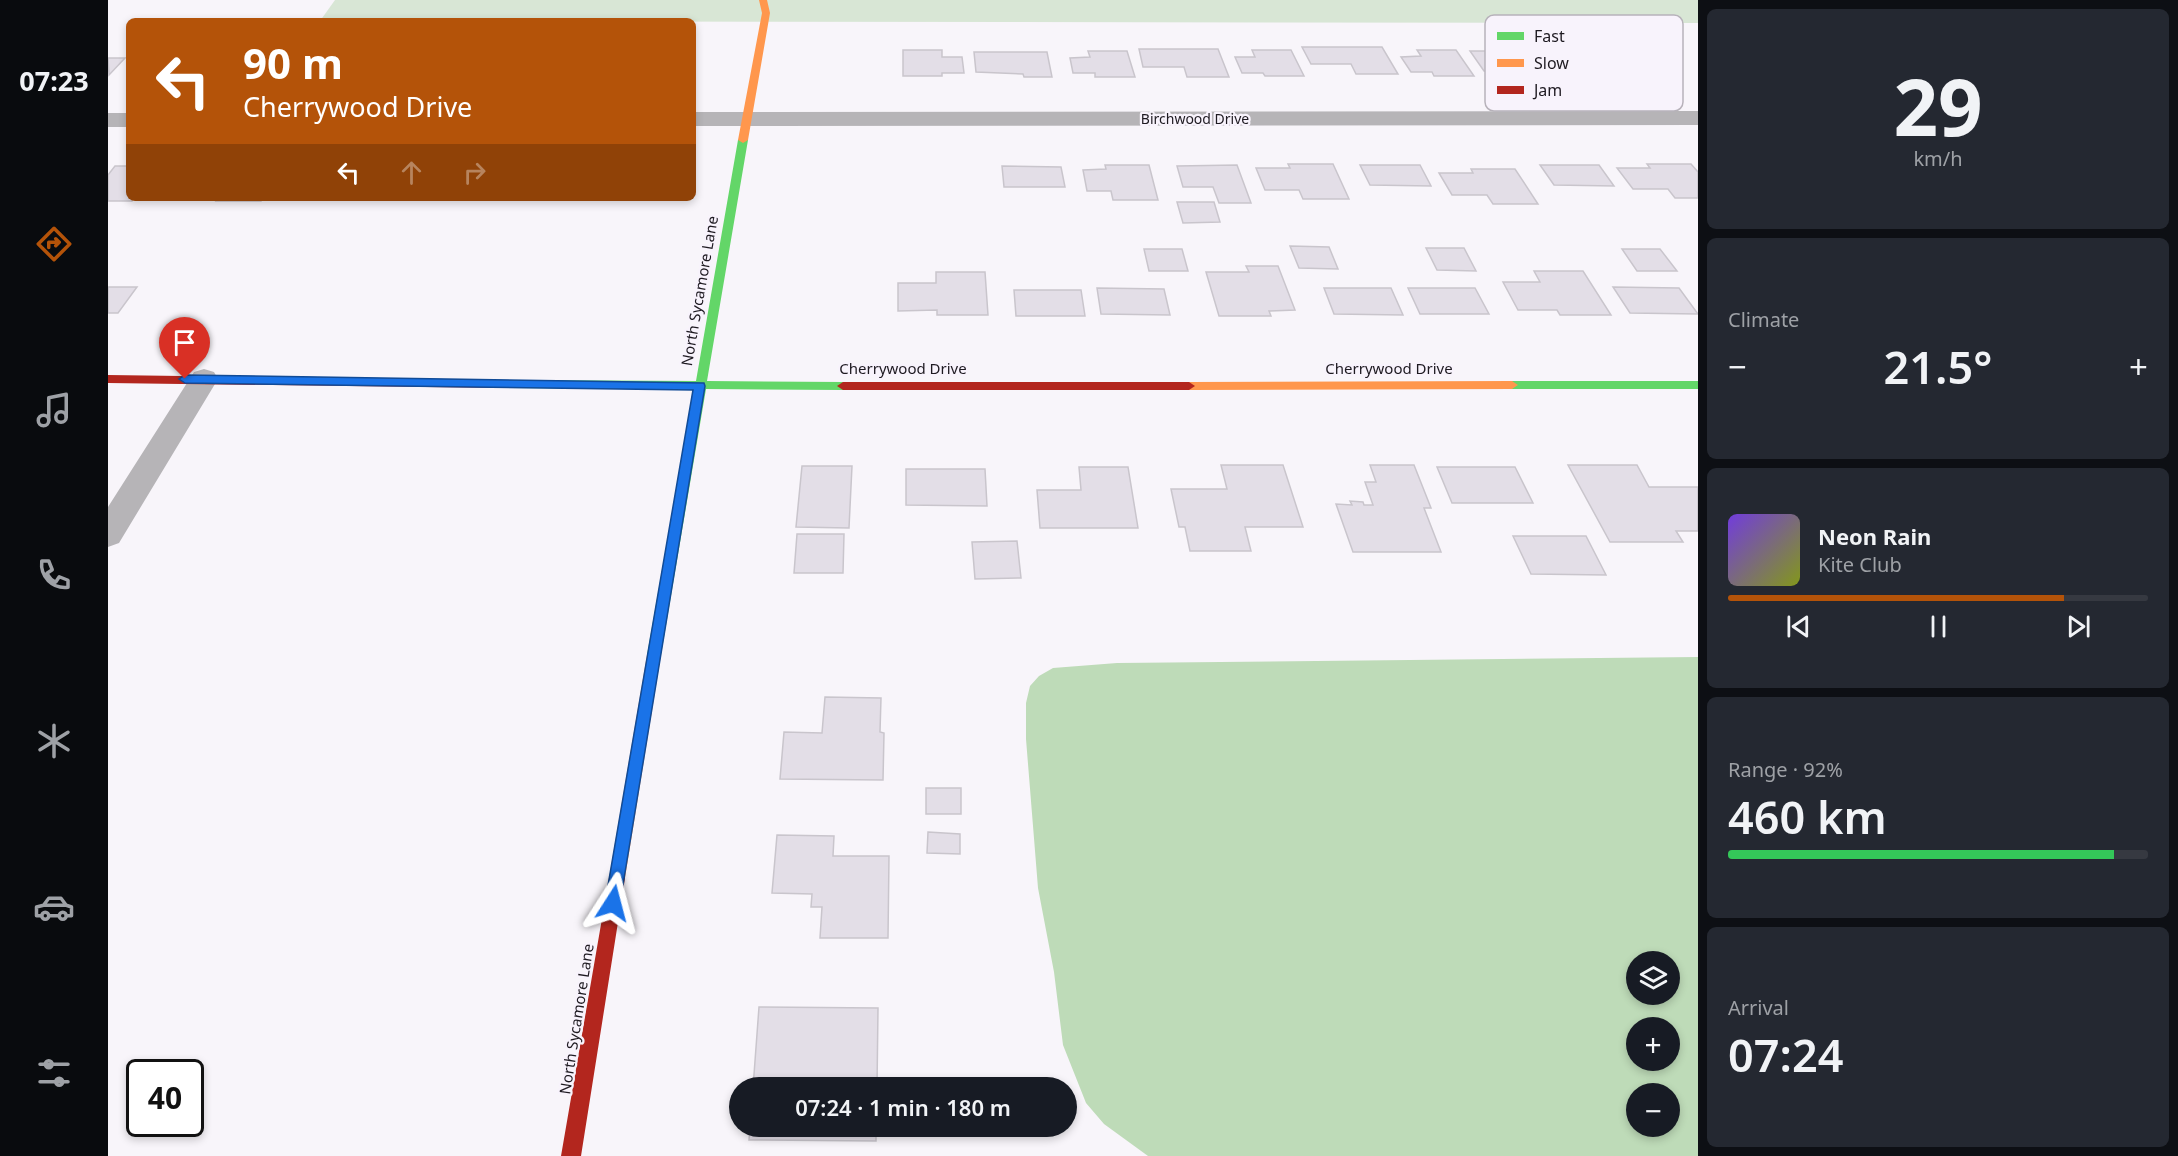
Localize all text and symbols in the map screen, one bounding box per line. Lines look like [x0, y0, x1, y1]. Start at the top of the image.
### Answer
legend [1485, 15, 1683, 111]
text: Fast [1534, 25, 1565, 47]
text: 90 m [243, 34, 343, 91]
icon: left [144, 42, 222, 120]
text: Slow [1534, 52, 1569, 74]
text: 29 [1893, 53, 1983, 159]
text: 07:23 [19, 62, 89, 99]
text: Jam [1532, 79, 1562, 101]
text: Cherrywood Drive [243, 88, 472, 125]
street label: Birchwood Drive [1141, 109, 1249, 128]
text: km/h [1913, 145, 1963, 172]
icon: left [332, 156, 365, 189]
icon: ahead [395, 156, 428, 189]
icon: right [458, 156, 491, 189]
street label: North Sycamore Lane [676, 214, 722, 367]
icon: directions [33, 223, 75, 265]
text: Climate [1728, 306, 1799, 333]
pin [159, 317, 210, 379]
icon: arrive [168, 326, 201, 359]
text: 21.5° [1884, 336, 1992, 397]
text: − [1728, 344, 1747, 389]
text: + [2129, 344, 2148, 389]
street label: Cherrywood Drive [839, 358, 967, 378]
street label: Cherrywood Drive [1325, 358, 1453, 378]
icon: music [33, 389, 75, 431]
text: Neon Rain [1818, 521, 1931, 551]
text: Kite Club [1818, 551, 1902, 578]
icon: phone [33, 554, 75, 596]
icon: previous [1782, 610, 1815, 643]
icon: pause [1922, 610, 1955, 643]
icon: next [2062, 610, 2095, 643]
icon: climate [33, 720, 75, 762]
text: Range · 92% [1728, 756, 1843, 783]
text: 460 km [1728, 786, 1887, 847]
position arrow [581, 871, 645, 935]
icon: car [33, 886, 75, 928]
street label: North Sycamore Lane [554, 942, 598, 1096]
map controls [1626, 951, 1680, 1137]
button: layers [1626, 951, 1680, 1005]
text: Arrival [1728, 994, 1789, 1021]
button: + [1626, 1017, 1680, 1071]
text: 07:24 [1728, 1024, 1843, 1085]
icon: filters [33, 1052, 75, 1094]
speed limit sign: 40 [126, 1059, 204, 1137]
button: − [1626, 1083, 1680, 1137]
text: 07:24 · 1 min · 180 m [795, 1092, 1011, 1122]

